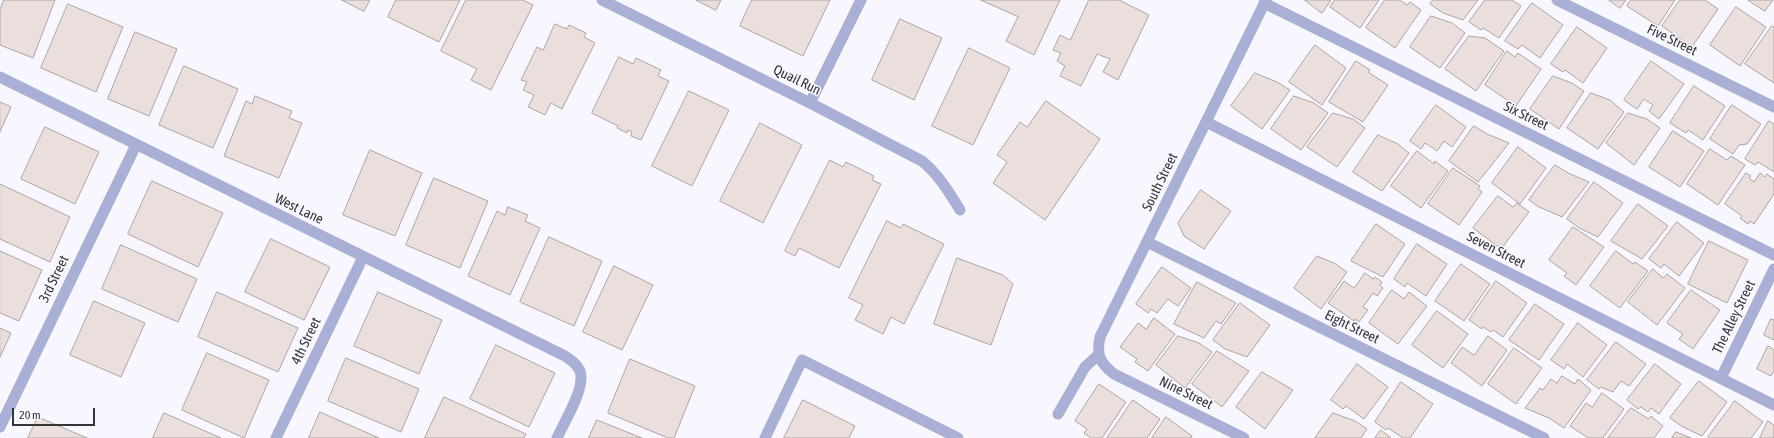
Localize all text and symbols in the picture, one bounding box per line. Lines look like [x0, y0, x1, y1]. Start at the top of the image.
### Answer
street label: Five Street [1644, 21, 1700, 59]
street label: Quail Run [770, 61, 824, 99]
street label: Six Street [1501, 98, 1551, 134]
street label: South Street [1139, 150, 1181, 214]
street label: West Lane [272, 190, 326, 228]
street label: Seven Street [1464, 228, 1528, 272]
street label: 3rd Street [35, 253, 73, 305]
street label: The Alley Street [1709, 278, 1759, 356]
street label: Eight Street [1322, 307, 1382, 347]
street label: 4th Street [287, 315, 325, 367]
street label: Nine Street [1157, 373, 1215, 413]
scale bar [14, 400, 97, 426]
text: 20 m [19, 408, 41, 422]

